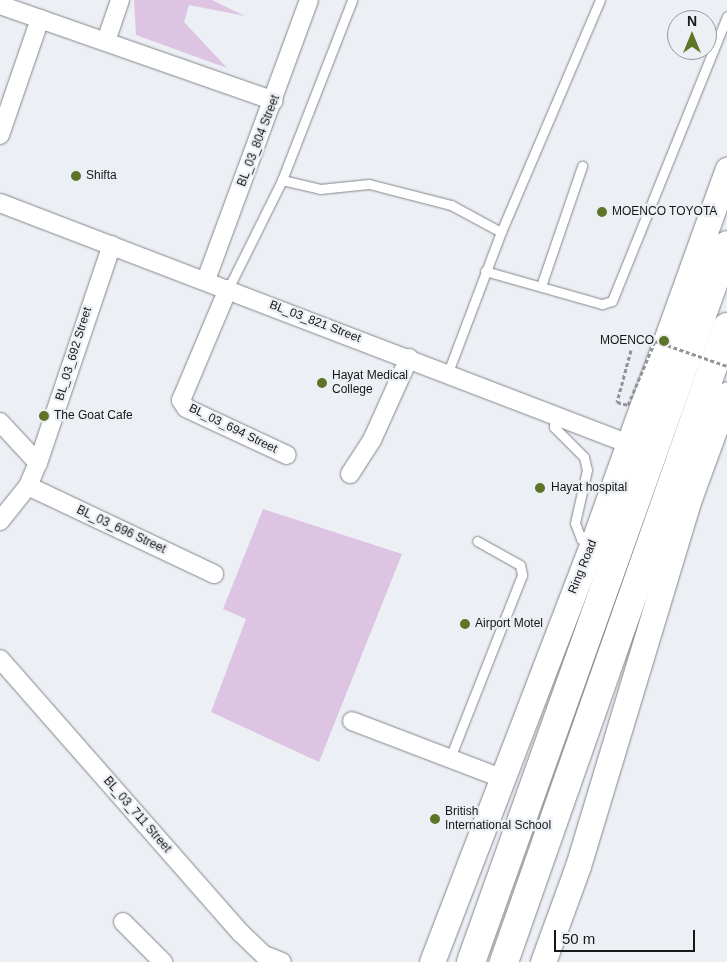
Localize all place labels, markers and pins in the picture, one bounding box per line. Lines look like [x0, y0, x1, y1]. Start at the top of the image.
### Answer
place label: Shifta [86, 169, 117, 183]
marker: Shifta [70, 170, 82, 182]
place label: MOENCO TOYOTA [612, 205, 718, 219]
marker: MOENCO TOYOTA [596, 206, 608, 218]
place label: MOENCO [600, 334, 654, 348]
marker: MOENCO [658, 335, 670, 347]
place label: Hayat Medical College [332, 369, 408, 397]
marker: Hayat Medical College [316, 377, 328, 389]
place label: The Goat Cafe [54, 409, 133, 423]
marker: The Goat Cafe [38, 410, 50, 422]
marker: Hayat hospital [533, 481, 547, 495]
place label: Hayat hospital [551, 481, 627, 495]
place label: Airport Motel [475, 617, 543, 631]
marker: Airport Motel [459, 618, 471, 630]
place label: British International School [445, 805, 551, 833]
marker: British International School [429, 813, 441, 825]

